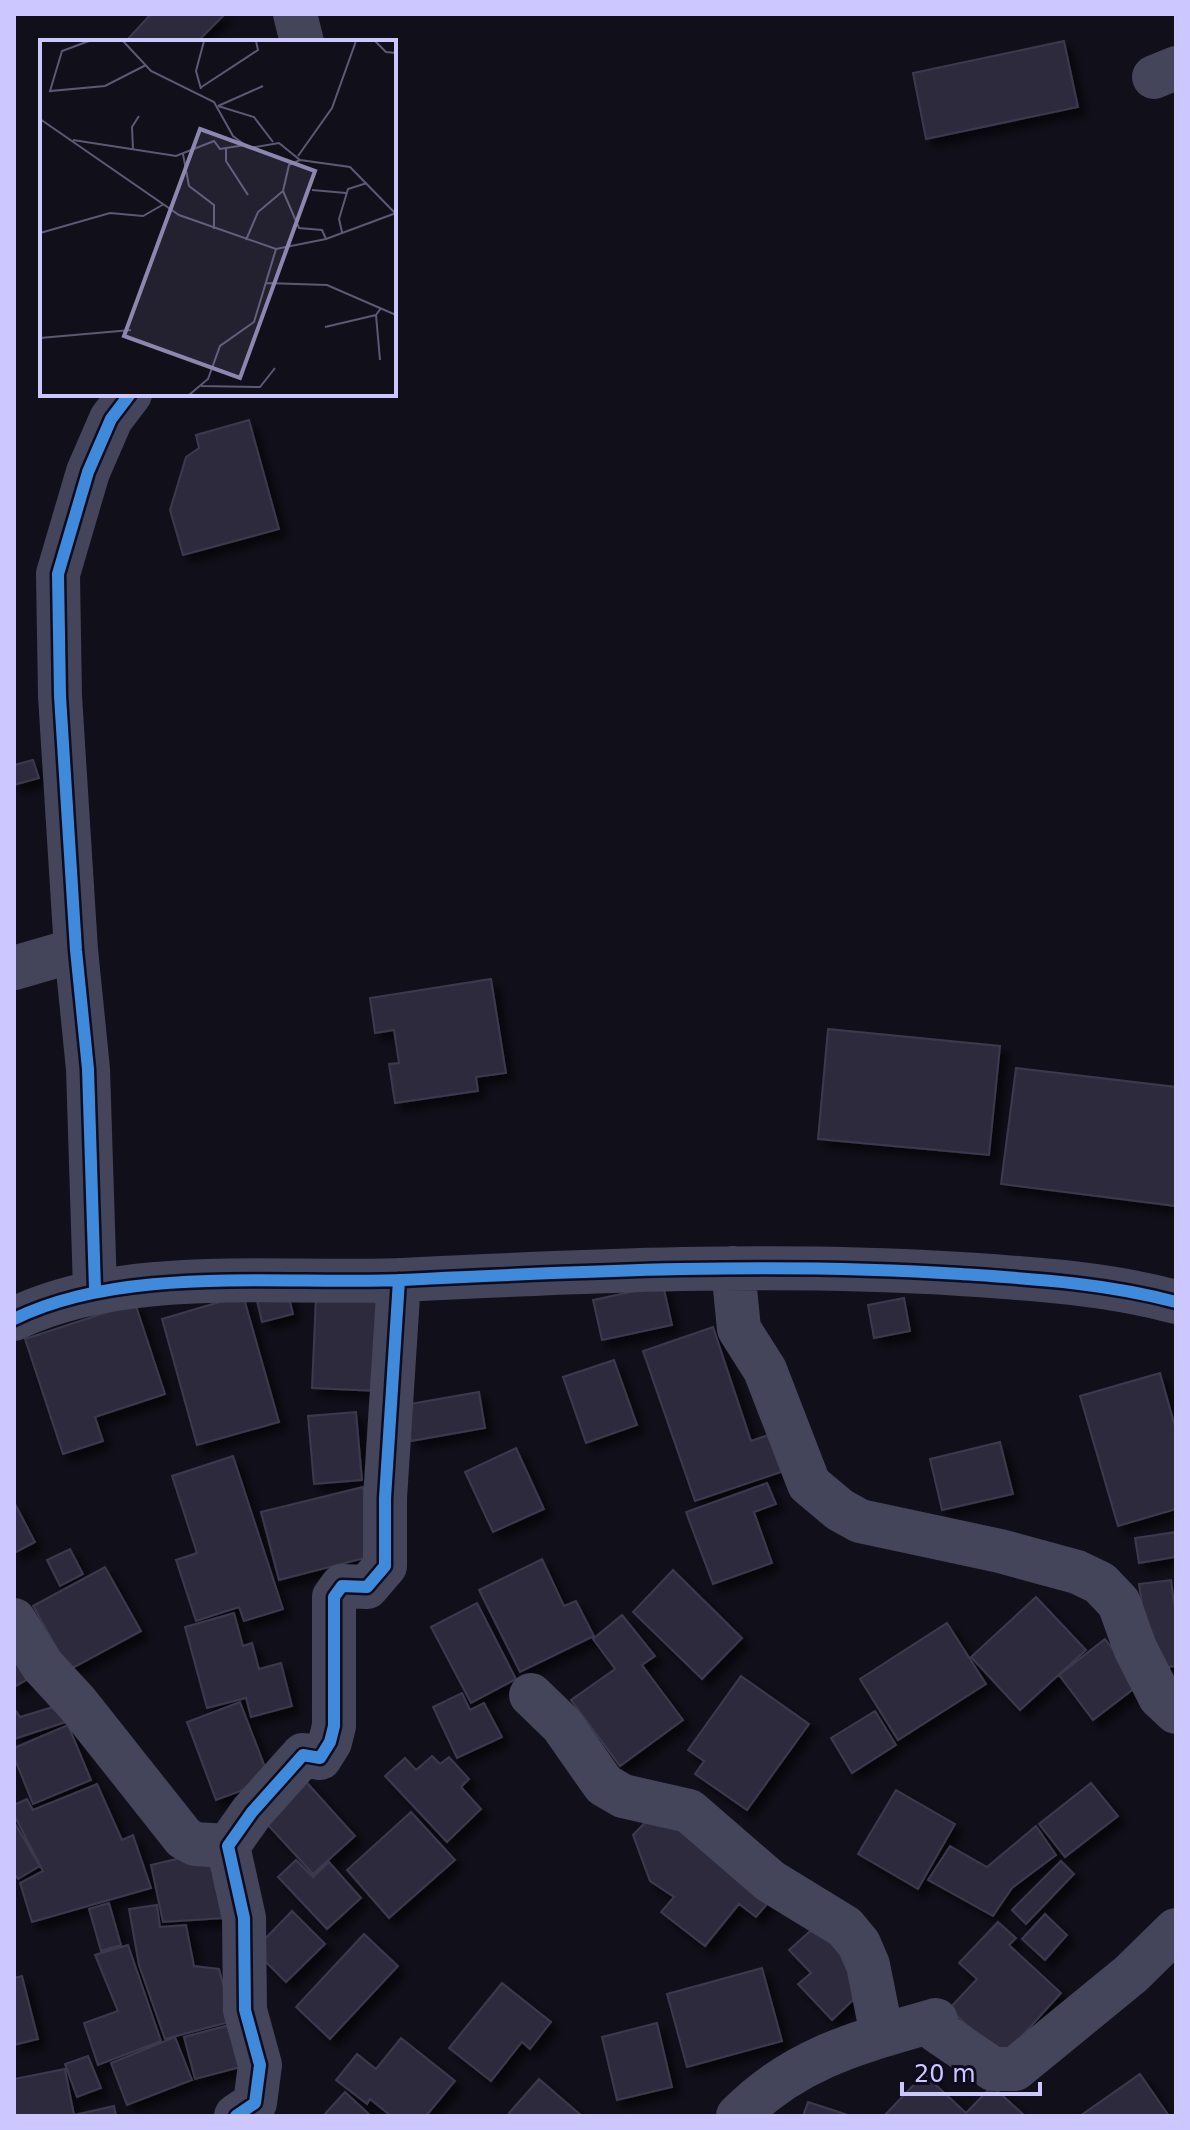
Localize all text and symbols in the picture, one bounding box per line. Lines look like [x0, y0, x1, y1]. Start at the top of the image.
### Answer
inset map [40, 40, 396, 396]
scale bar [902, 2046, 1040, 2096]
text: 20 m [914, 2060, 976, 2088]

